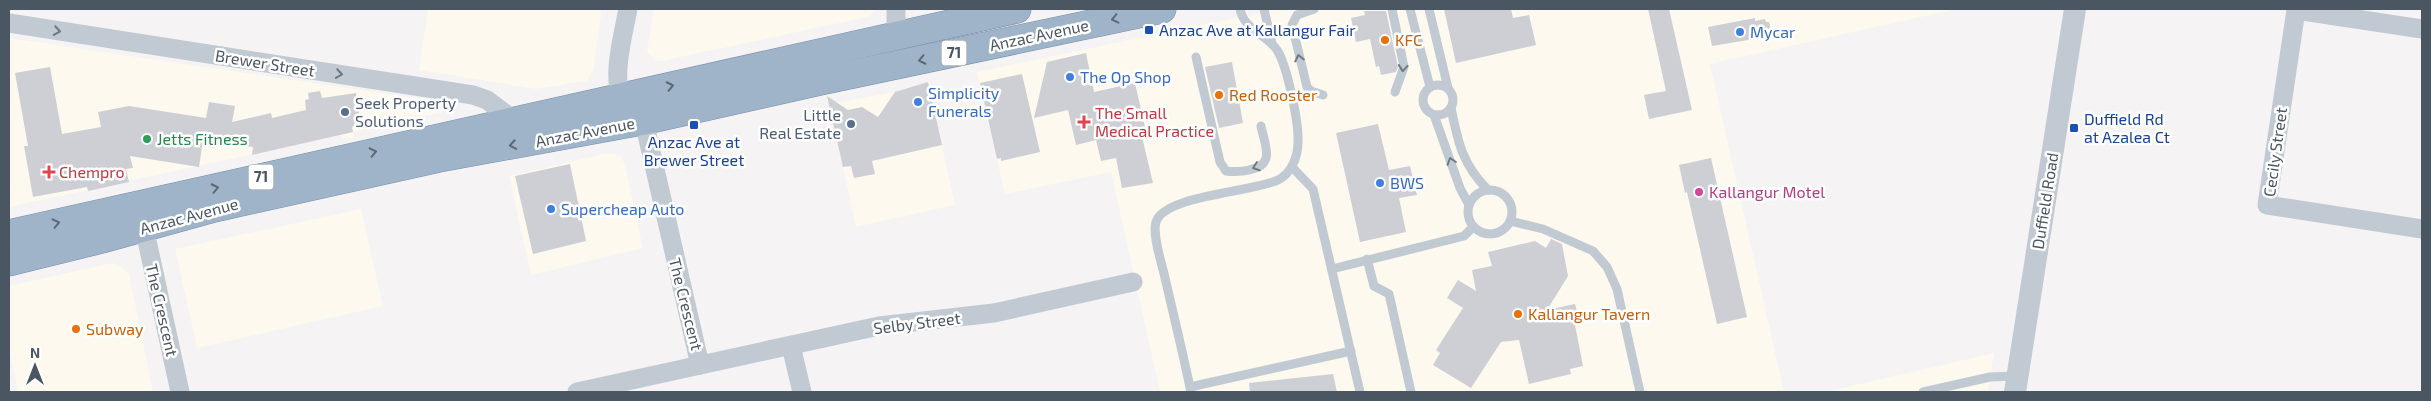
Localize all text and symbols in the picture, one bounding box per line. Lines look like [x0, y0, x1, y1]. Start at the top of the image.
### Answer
one-way arrow [1110, 13, 1119, 24]
street label: Anzac Avenue [988, 15, 1090, 54]
place label: Anzac Ave at Kallangur Fair [1159, 20, 1356, 39]
place label: Mycar [1750, 22, 1796, 41]
marker: Anzac Ave at Kallangur Fair [1143, 24, 1155, 36]
one-way arrow [53, 25, 61, 35]
marker: Mycar [1734, 26, 1746, 38]
place label: KFC [1395, 30, 1422, 49]
marker: KFC [1379, 34, 1391, 46]
road number: 71 [942, 40, 966, 66]
street label: Brewer Street [214, 45, 316, 80]
one-way arrow [1294, 53, 1305, 62]
one-way arrow [917, 54, 926, 65]
one-way arrow [1398, 64, 1409, 72]
place label: The Op Shop [1080, 67, 1171, 86]
one-way arrow [334, 68, 343, 78]
marker: The Op Shop [1064, 71, 1076, 83]
one-way arrow [665, 81, 674, 92]
place label: Simplicity Funerals [928, 83, 1000, 120]
place label: Red Rooster [1229, 85, 1318, 104]
marker: Red Rooster [1213, 89, 1225, 101]
place label: Seek Property Solutions [355, 93, 457, 130]
marker: Simplicity Funerals [912, 96, 924, 108]
place label: The Small Medical Practice [1095, 103, 1214, 140]
place label: Little Real Estate [759, 105, 841, 142]
marker: Seek Property Solutions [339, 106, 351, 118]
street label: Cecily Street [2259, 106, 2290, 198]
place label: Duffield Rd at Azalea Ct [2084, 109, 2170, 146]
street label: Anzac Avenue [534, 113, 636, 150]
marker: The Small Medical Practice [1077, 115, 1091, 129]
marker: Little Real Estate [845, 118, 857, 130]
marker: Anzac Ave at Brewer Street [688, 119, 700, 131]
marker: Duffield Rd at Azalea Ct [2068, 122, 2080, 134]
place label: Jetts Fitness [157, 129, 248, 148]
place label: Anzac Ave at Brewer Street [644, 132, 744, 169]
marker: Jetts Fitness [141, 133, 153, 145]
one-way arrow [508, 140, 517, 150]
one-way arrow [369, 147, 378, 158]
street label: Duffield Road [2027, 151, 2062, 251]
one-way arrow [1446, 157, 1456, 165]
place label: Chempro [59, 162, 125, 181]
one-way arrow [1252, 162, 1261, 172]
road number: 71 [248, 164, 274, 190]
marker: Chempro [43, 166, 55, 178]
place label: BWS [1390, 173, 1424, 192]
marker: BWS [1374, 177, 1386, 189]
place label: Kallangur Motel [1709, 182, 1825, 201]
one-way arrow [210, 183, 219, 193]
marker: Kallangur Motel [1693, 186, 1705, 198]
street label: Anzac Avenue [138, 193, 240, 238]
place label: Supercheap Auto [561, 199, 684, 218]
marker: Supercheap Auto [545, 203, 557, 215]
one-way arrow [52, 218, 61, 229]
street label: The Crescent [666, 256, 707, 352]
street label: The Crescent [143, 262, 182, 358]
place label: Kallangur Tavern [1528, 304, 1650, 323]
street label: Selby Street [872, 308, 962, 337]
marker: Kallangur Tavern [1512, 308, 1524, 320]
place label: Subway [86, 319, 144, 338]
marker: Subway [70, 323, 82, 335]
north arrow [10, 341, 60, 391]
text: N [30, 344, 40, 361]

